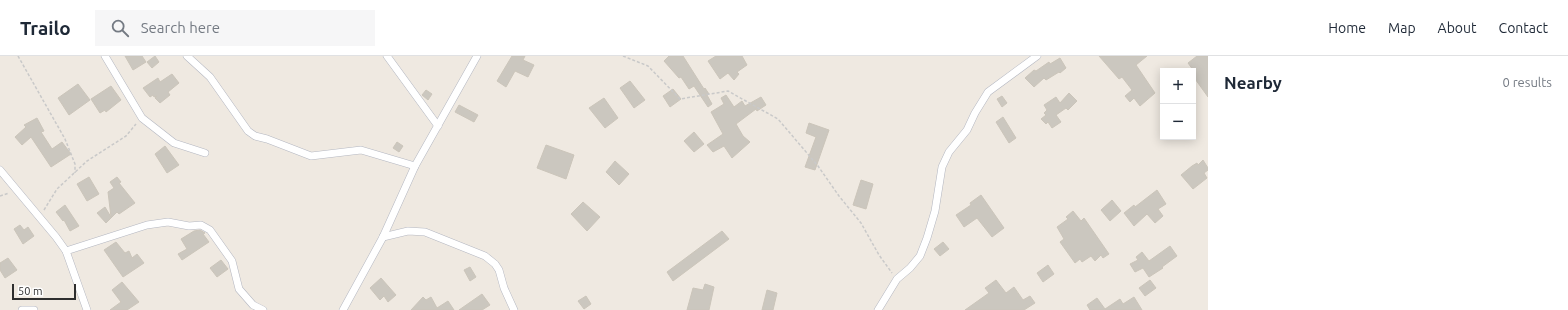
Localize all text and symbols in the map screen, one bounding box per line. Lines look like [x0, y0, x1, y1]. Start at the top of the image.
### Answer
search box [95, 10, 375, 46]
text: Trailo [20, 17, 71, 39]
icon: search [109, 17, 131, 39]
text: Search here [141, 19, 220, 36]
text: Home [1328, 20, 1366, 36]
text: Map [1388, 20, 1416, 36]
text: About [1438, 20, 1477, 36]
text: Contact [1499, 20, 1548, 36]
map controls [1160, 68, 1196, 140]
button: + [1160, 68, 1196, 104]
text: Nearby [1224, 73, 1282, 92]
text: 0 results [1502, 75, 1552, 89]
button: − [1160, 104, 1196, 140]
scale bar [12, 282, 76, 301]
text: 50 m [18, 285, 42, 297]

